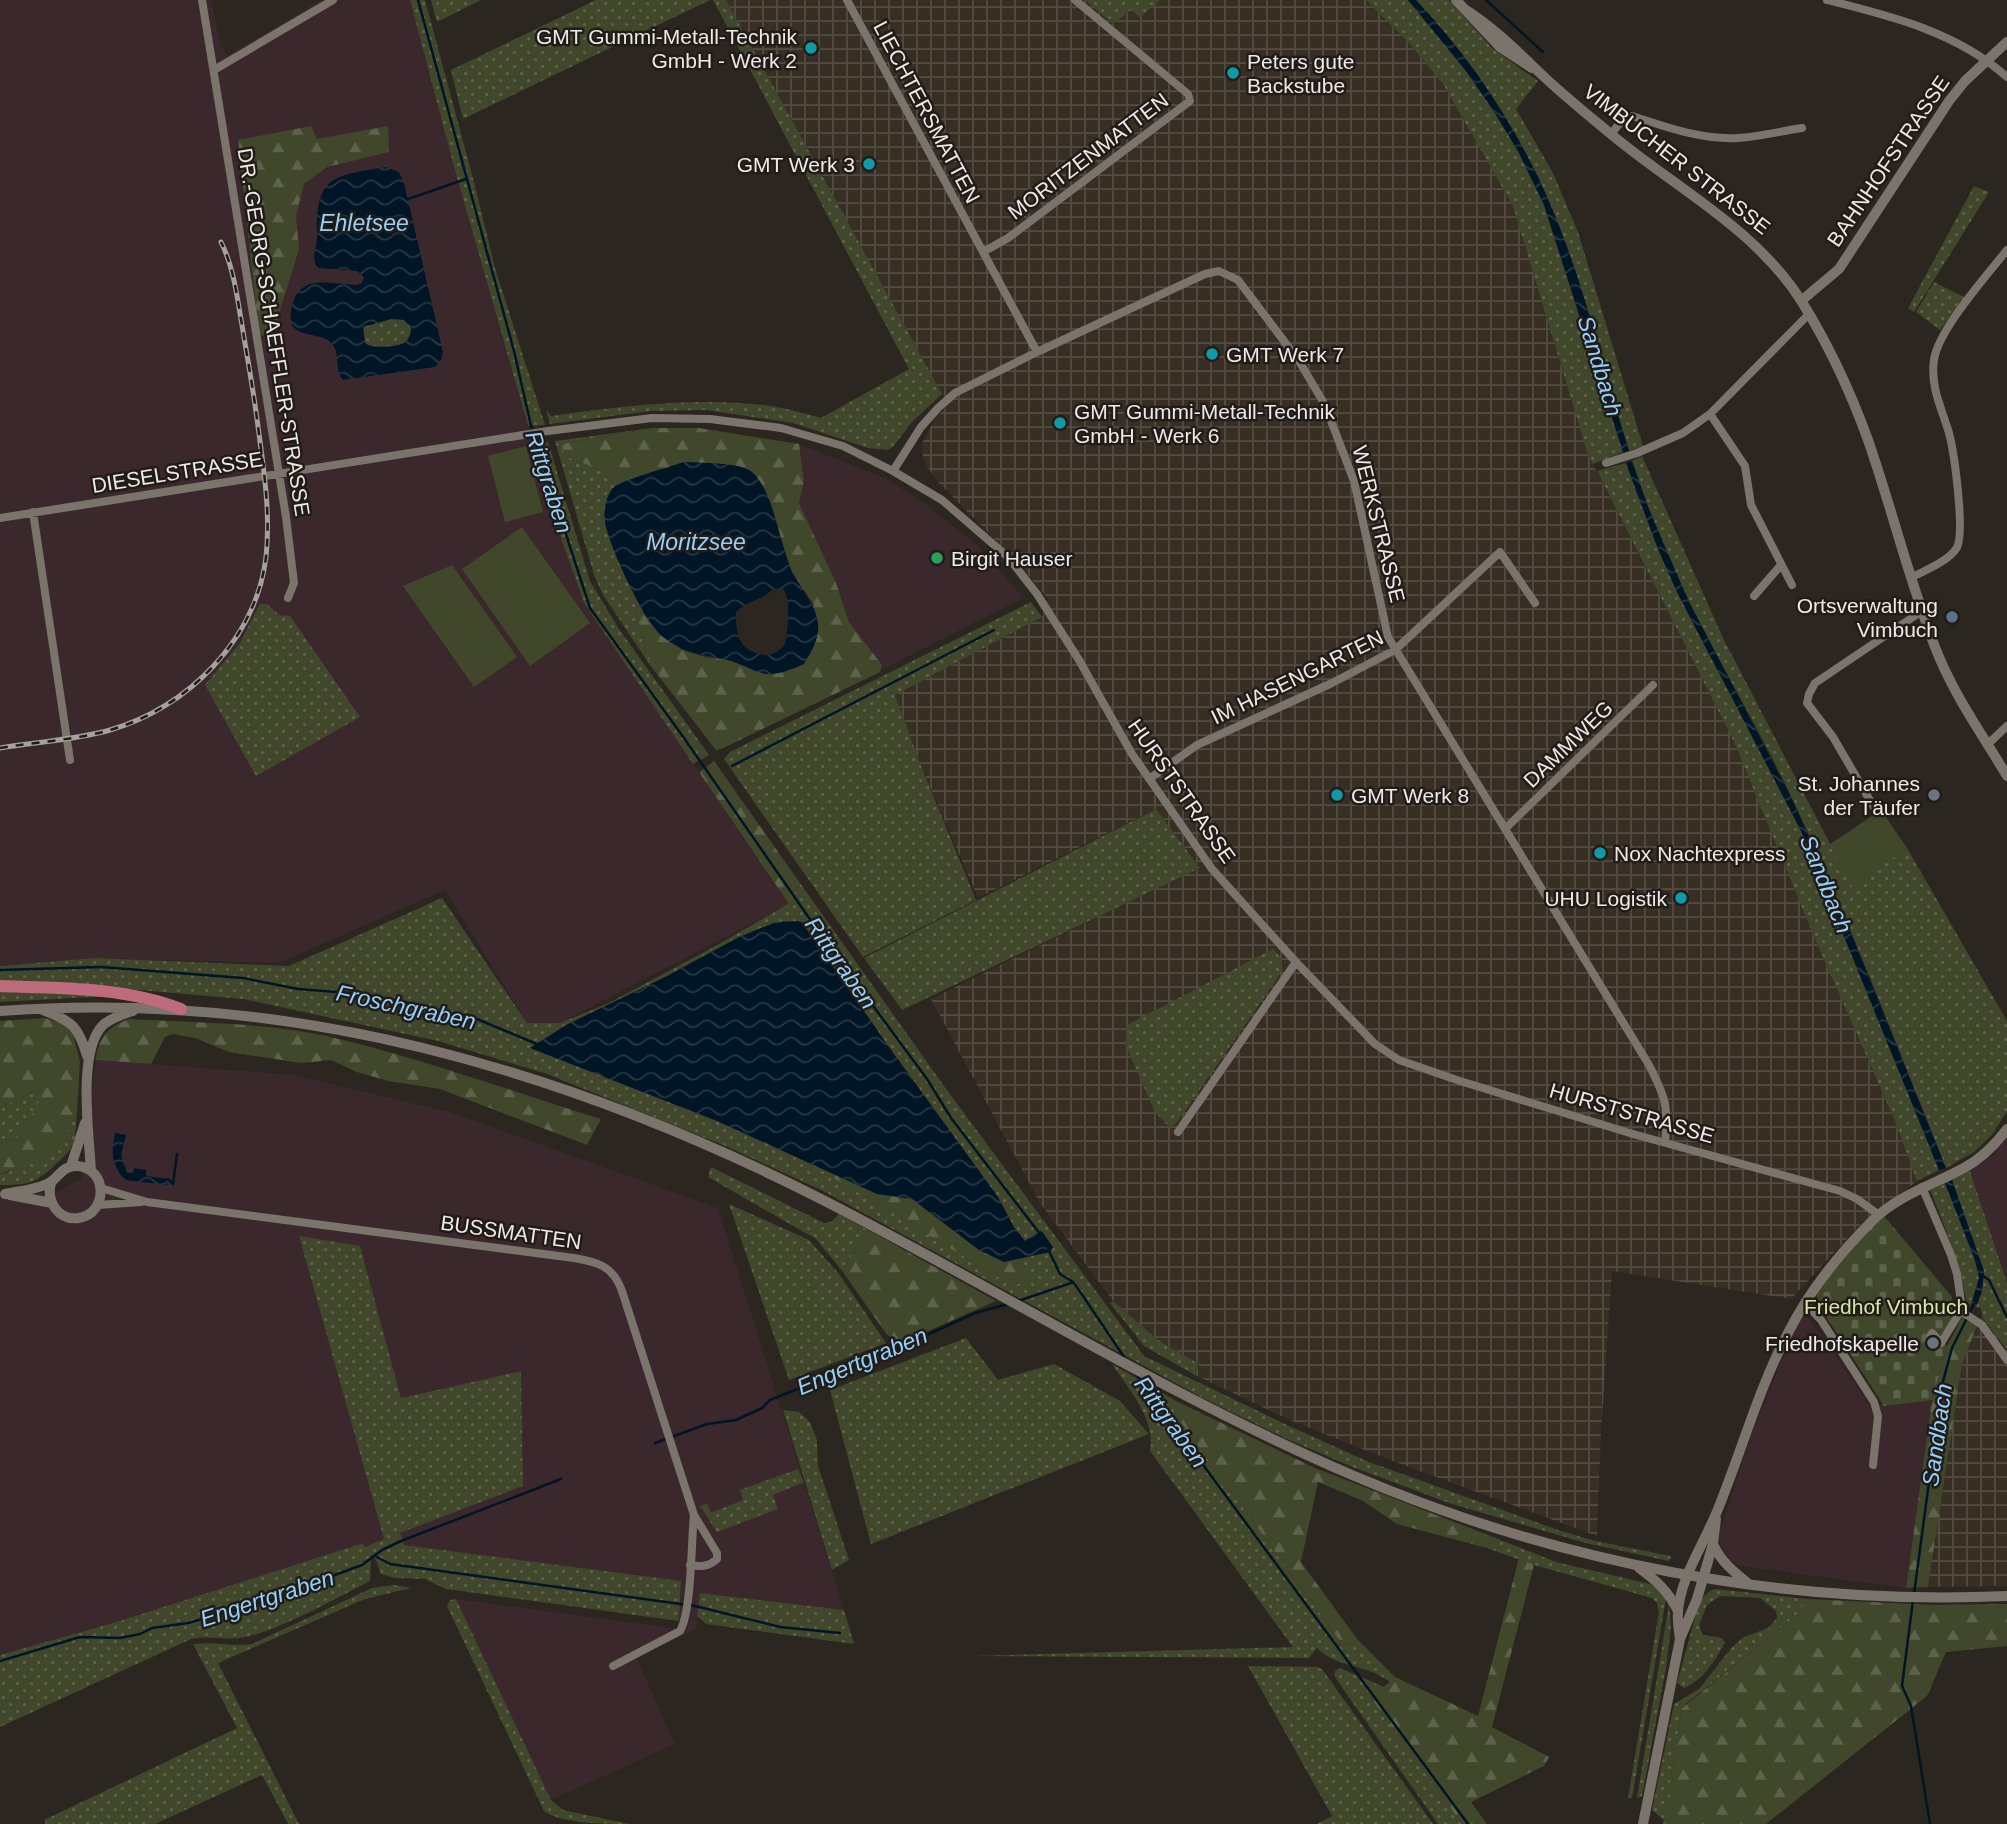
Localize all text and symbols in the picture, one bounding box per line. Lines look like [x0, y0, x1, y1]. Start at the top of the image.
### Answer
street label: LIECHTERSMATTEN [869, 17, 985, 207]
place label: GMT Gummi-Metall-Technik GmbH - Werk 2 [536, 25, 797, 72]
marker: GMT Gummi-Metall-Technik GmbH - Werk 2 [803, 40, 819, 56]
place label: Peters gute Backstube [1247, 50, 1354, 97]
marker: Peters gute Backstube [1225, 65, 1241, 81]
street label: BAHNHOFSTRASSE [1822, 71, 1954, 251]
street label: VIMBUCHER STRASSE [1579, 79, 1775, 239]
street label: MORITZENMATTEN [1003, 88, 1173, 224]
street label: DR.-GEORG-SCHAEFFLER-STRASSE [234, 146, 314, 518]
place label: GMT Werk 3 [737, 153, 855, 176]
marker: GMT Werk 3 [861, 156, 877, 172]
water label: Ehletsee [319, 210, 409, 236]
water label: Sandbach [1572, 313, 1628, 419]
place label: GMT Werk 7 [1226, 343, 1344, 366]
marker: GMT Werk 7 [1204, 346, 1220, 362]
place label: GMT Gummi-Metall-Technik GmbH - Werk 6 [1074, 400, 1335, 447]
marker: GMT Gummi-Metall-Technik GmbH - Werk 6 [1052, 415, 1068, 431]
water label: Rittgraben [520, 428, 578, 536]
street label: WERKSTRASSE [1348, 443, 1410, 605]
street label: DIESELSTRASSE [90, 447, 264, 497]
water label: Moritzsee [646, 529, 746, 555]
place label: Birgit Hauser [951, 547, 1072, 570]
marker: Birgit Hauser [929, 550, 945, 566]
place label: Ortsverwaltung Vimbuch [1797, 594, 1938, 641]
marker: Ortsverwaltung Vimbuch [1944, 609, 1960, 625]
street label: IM HASENGARTEN [1207, 625, 1387, 729]
street label: DAMMWEG [1519, 696, 1617, 792]
street label: HURSTSTRASSE [1124, 715, 1240, 867]
place label: St. Johannes der Täufer [1797, 772, 1920, 819]
place label: GMT Werk 8 [1351, 784, 1469, 807]
marker: GMT Werk 8 [1329, 787, 1345, 803]
marker: St. Johannes der Täufer [1926, 787, 1942, 803]
water label: Sandbach [1795, 831, 1857, 937]
place label: Nox Nachtexpress [1614, 842, 1786, 865]
marker: Nox Nachtexpress [1592, 845, 1608, 861]
place label: UHU Logistik [1544, 887, 1667, 910]
marker: UHU Logistik [1673, 890, 1689, 906]
water label: Rittgraben [800, 912, 882, 1014]
water label: Froschgraben [334, 980, 478, 1034]
street label: HURSTSTRASSE [1547, 1078, 1717, 1148]
street label: BUSSMATTEN [439, 1211, 583, 1253]
park label: Friedhof Vimbuch [1804, 1295, 1968, 1318]
water label: Engertgraben [793, 1322, 931, 1400]
place label: Friedhofskapelle [1765, 1332, 1919, 1355]
marker: Friedhofskapelle [1925, 1335, 1941, 1351]
water label: Rittgraben [1129, 1371, 1213, 1473]
water label: Sandbach [1917, 1382, 1957, 1488]
water label: Engertgraben [197, 1564, 337, 1632]

